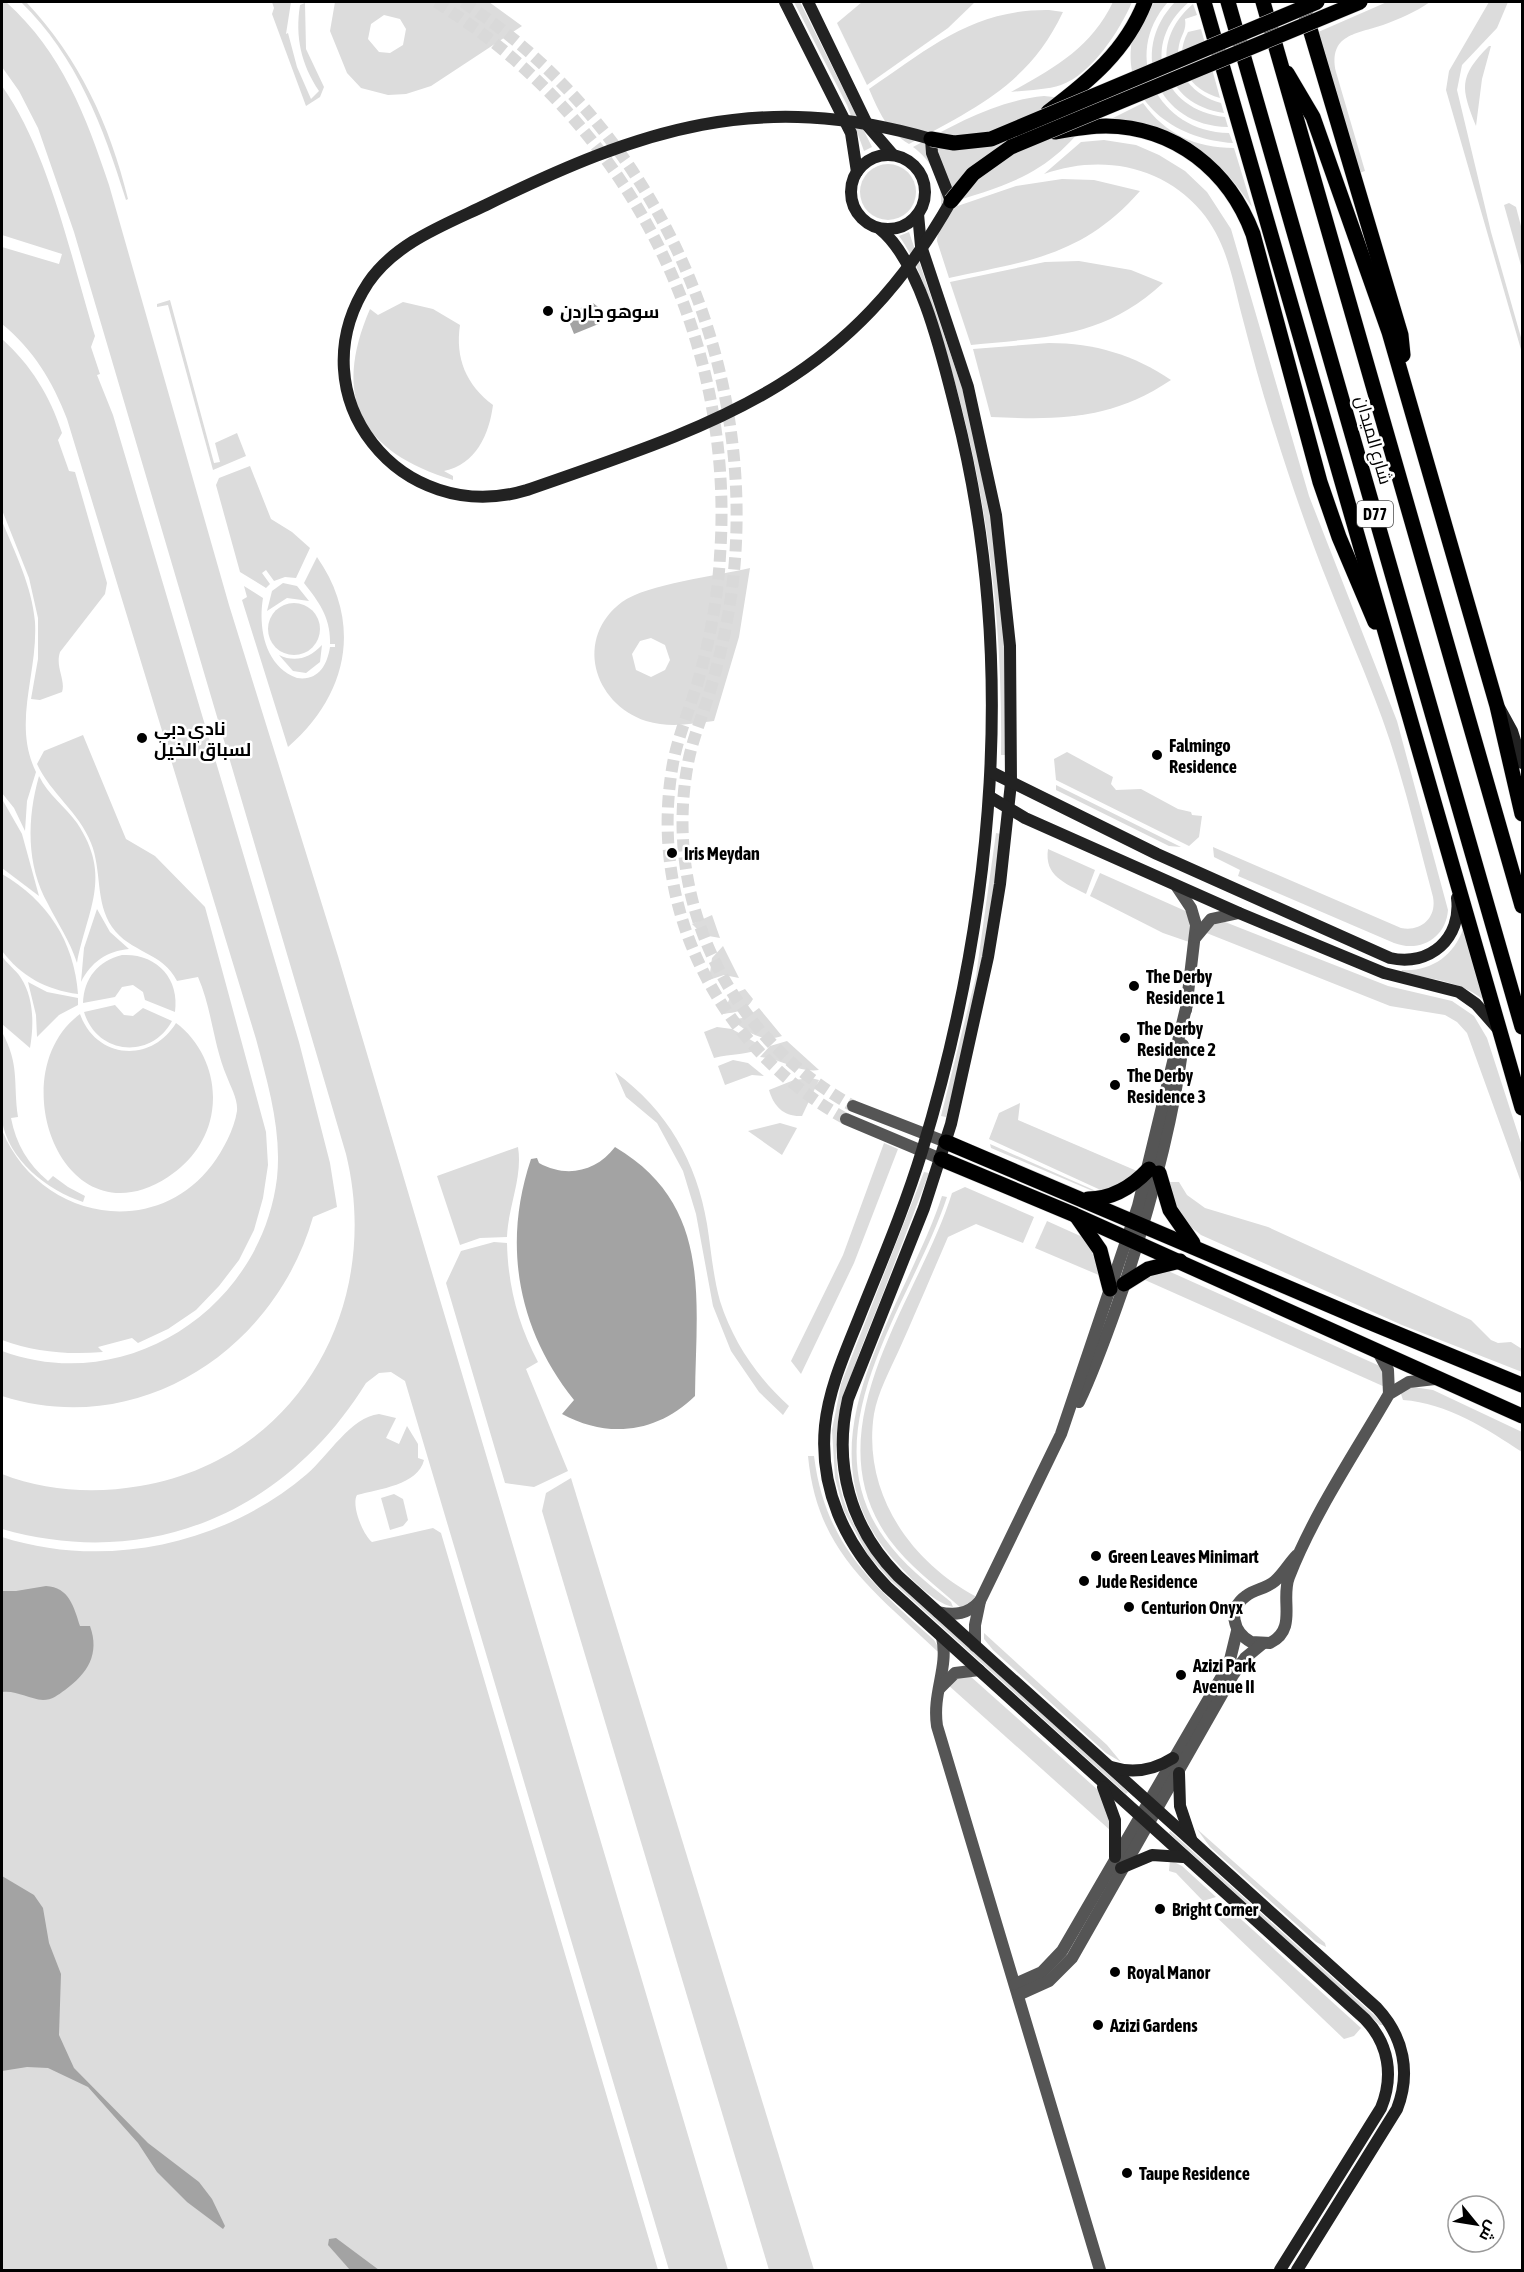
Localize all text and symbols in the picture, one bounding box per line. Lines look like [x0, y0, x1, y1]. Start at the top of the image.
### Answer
place label: سوهو جاردن [560, 301, 659, 323]
marker: سوهو جاردن [541, 304, 555, 318]
street label: شارع الميدان [1349, 393, 1397, 487]
road number: D77 [1357, 501, 1393, 527]
place label: نادي دبي لسباق الخيل [154, 718, 251, 761]
marker: نادي دبي لسباق الخيل [135, 731, 149, 745]
place label: Falmingo Residence [1169, 735, 1237, 777]
marker: Falmingo Residence [1150, 748, 1164, 762]
place label: Iris Meydan [684, 843, 760, 864]
marker: Iris Meydan [665, 846, 679, 860]
place label: The Derby Residence 1 [1146, 966, 1225, 1008]
marker: The Derby Residence 1 [1127, 979, 1141, 993]
place label: The Derby Residence 2 [1137, 1018, 1216, 1060]
marker: The Derby Residence 2 [1118, 1031, 1132, 1045]
place label: The Derby Residence 3 [1127, 1065, 1206, 1107]
marker: The Derby Residence 3 [1108, 1078, 1122, 1092]
place label: Green Leaves Minimart [1108, 1546, 1260, 1567]
marker: Green Leaves Minimart [1089, 1549, 1103, 1563]
place label: Jude Residence [1095, 1571, 1198, 1592]
marker: Jude Residence [1077, 1574, 1091, 1588]
place label: Centurion Onyx [1141, 1597, 1244, 1618]
marker: Centurion Onyx [1122, 1600, 1136, 1614]
place label: Azizi Park Avenue II [1192, 1655, 1257, 1697]
marker: Azizi Park Avenue II [1174, 1668, 1188, 1682]
place label: Bright Corner [1172, 1899, 1259, 1920]
marker: Bright Corner [1153, 1902, 1167, 1916]
place label: Royal Manor [1127, 1962, 1211, 1983]
marker: Royal Manor [1108, 1965, 1122, 1979]
place label: Azizi Gardens [1109, 2015, 1198, 2036]
marker: Azizi Gardens [1091, 2018, 1105, 2032]
place label: Taupe Residence [1139, 2163, 1250, 2184]
marker: Taupe Residence [1120, 2166, 1134, 2180]
north arrow [1446, 2194, 1506, 2254]
text: ش [1475, 2218, 1502, 2245]

